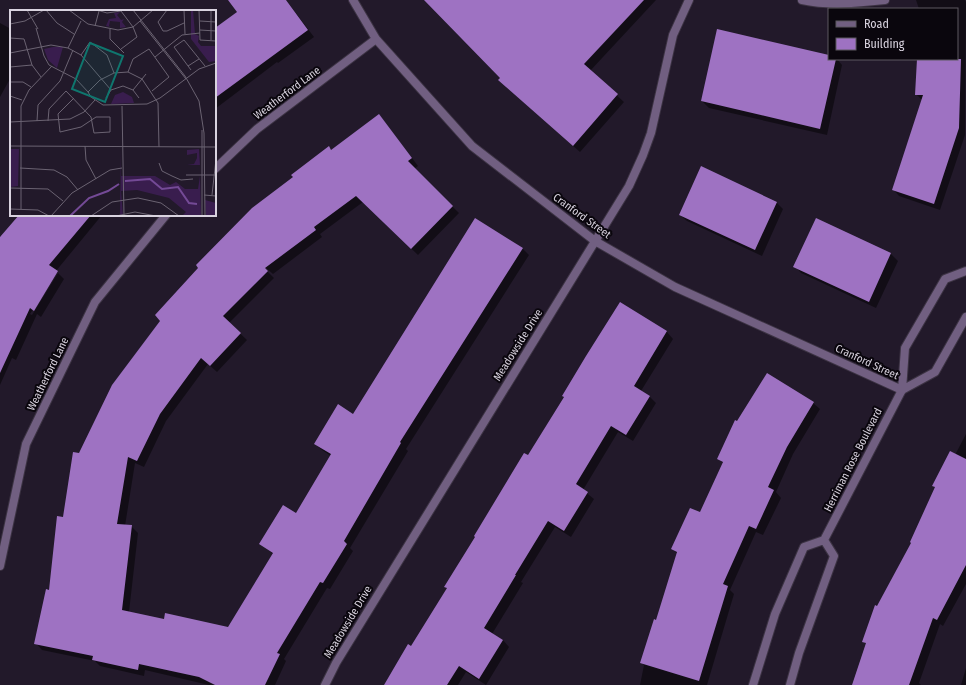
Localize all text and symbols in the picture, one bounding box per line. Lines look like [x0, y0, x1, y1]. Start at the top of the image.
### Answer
legend [828, 8, 958, 60]
inset map [10, 10, 216, 216]
text: Road [864, 17, 889, 31]
text: Building [864, 37, 905, 51]
street label: Weatherford Lane [251, 64, 323, 122]
street label: Cranford Street [551, 191, 614, 242]
street label: Meadowside Drive [491, 307, 545, 383]
street label: Weatherford Lane [25, 335, 71, 413]
street label: Cranford Street [833, 342, 901, 382]
street label: Herriman Rose Boulevard [821, 406, 885, 514]
street label: Meadowside Drive [321, 583, 375, 661]

